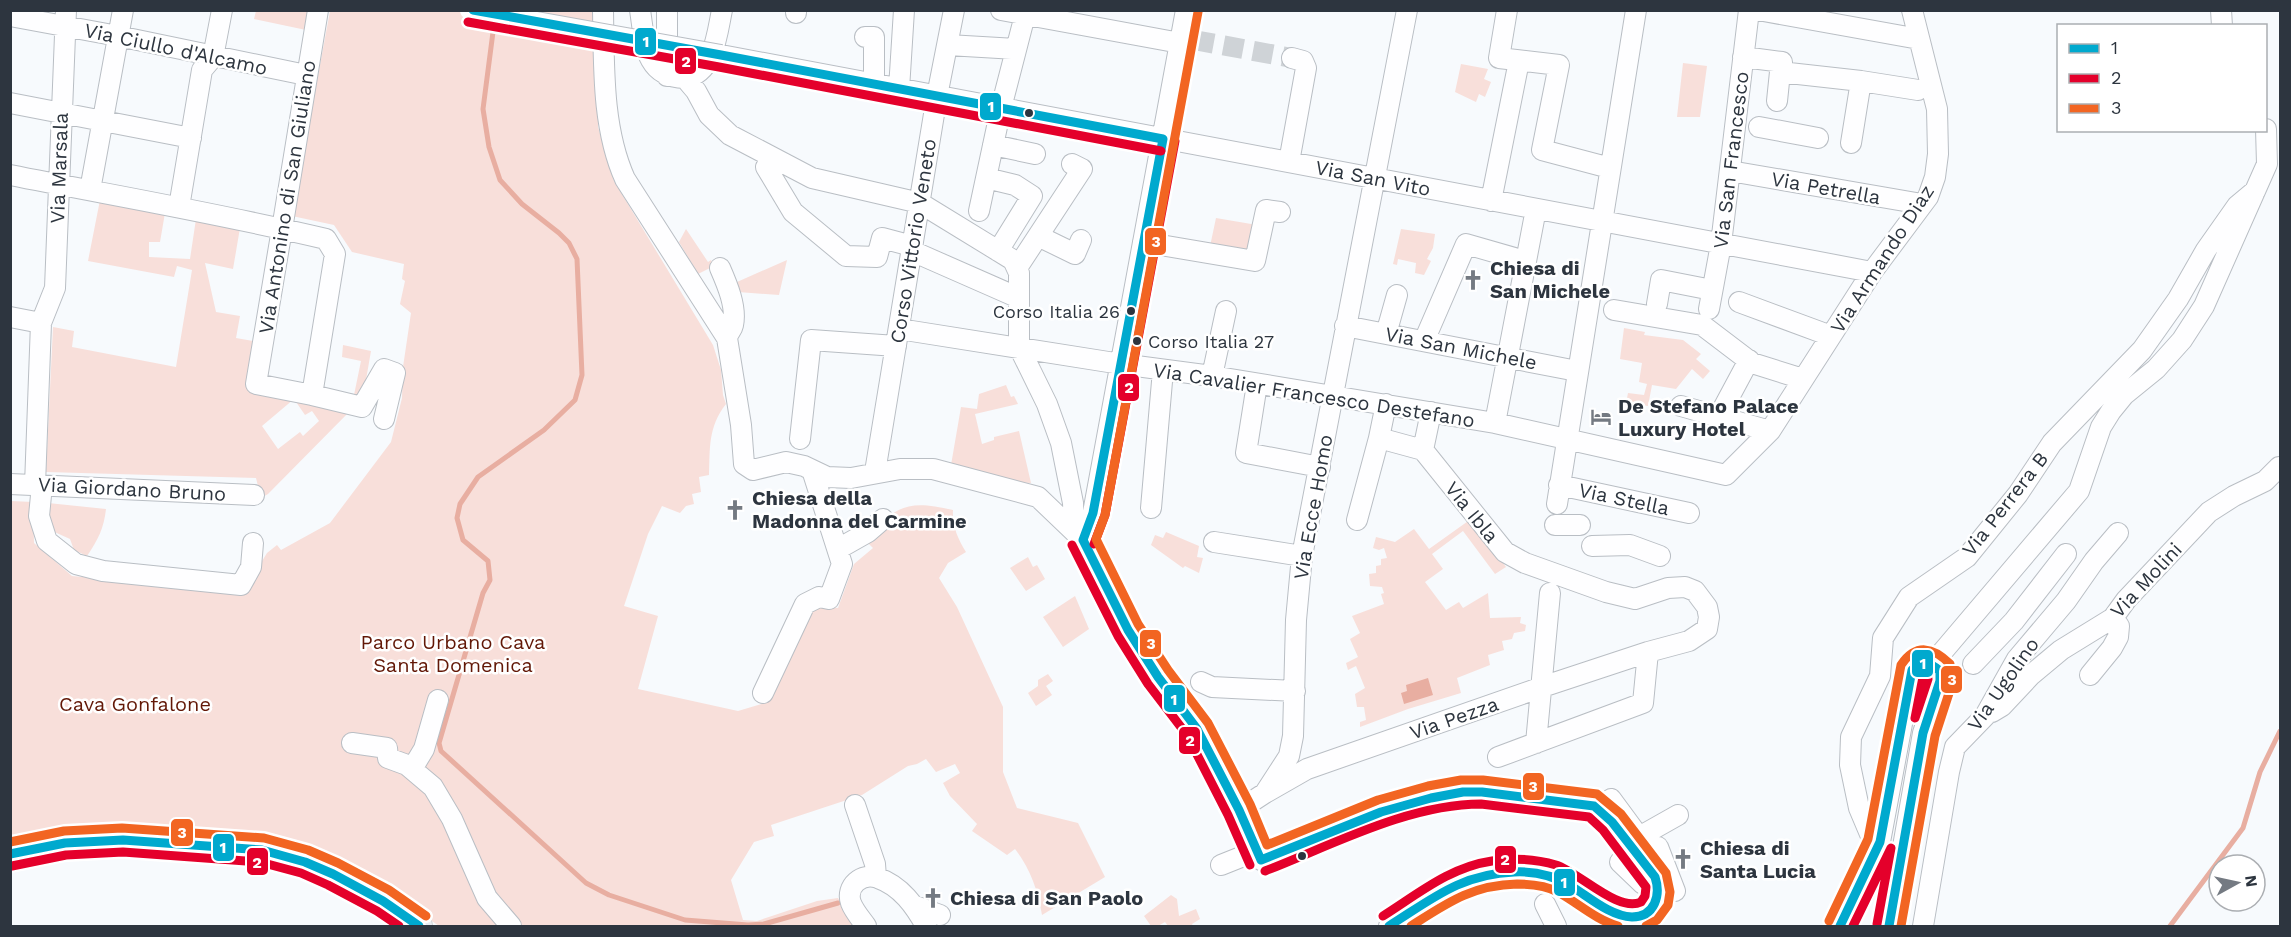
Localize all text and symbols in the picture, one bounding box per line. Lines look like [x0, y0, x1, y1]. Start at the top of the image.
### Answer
street label: Via Ciullo d'Alcamo [82, 18, 270, 80]
legend [2057, 24, 2267, 132]
line badge: 1 [634, 27, 657, 56]
text: 1 [643, 32, 649, 51]
text: 1 [2111, 37, 2118, 58]
line badge: 2 [674, 47, 697, 75]
text: 2 [681, 52, 691, 71]
street label: Via Antonino di San Giuliano [253, 58, 321, 336]
text: 2 [2111, 67, 2122, 88]
street label: Via San Francesco [1708, 70, 1754, 250]
line badge: 1 [979, 92, 1002, 121]
text: 1 [988, 97, 994, 116]
text: 3 [2111, 97, 2122, 118]
unlabelled marker [1023, 107, 1035, 119]
street label: Via Marsala [45, 112, 73, 224]
street label: Corso Vittorio Veneto [885, 137, 941, 345]
street label: Via San Vito [1313, 155, 1433, 201]
street label: Via Petrella [1769, 167, 1883, 209]
street label: Via Armando Diaz [1825, 180, 1939, 338]
line badge: 3 [1144, 227, 1167, 256]
text: 3 [1151, 232, 1161, 251]
place label: Chiesa di San Michele [1490, 256, 1610, 303]
church icon: Chiesa di San Michele [1461, 268, 1485, 292]
place label: Corso Italia 26 [993, 301, 1120, 322]
marker: Corso Italia 26 [1125, 305, 1137, 317]
street label: Via San Michele [1383, 322, 1539, 374]
place label: Corso Italia 27 [1148, 331, 1274, 352]
marker: Corso Italia 27 [1131, 335, 1143, 347]
street label: Via Cavalier Francesco Destefano [1152, 358, 1476, 432]
line badge: 2 [1117, 373, 1140, 402]
text: 2 [1124, 378, 1134, 397]
place label: De Stefano Palace Luxury Hotel [1618, 394, 1799, 441]
hotel icon: De Stefano Palace Luxury Hotel [1589, 405, 1613, 429]
street label: Via Ecce Homo [1288, 433, 1338, 581]
street label: Via Perrera B [1957, 447, 2053, 561]
street label: Via Giordano Bruno [37, 472, 227, 506]
street label: Via Ibla [1440, 477, 1504, 547]
street label: Via Stella [1576, 478, 1672, 520]
place label: Chiesa della Madonna del Carmine [752, 486, 967, 533]
church icon: Chiesa della Madonna del Carmine [723, 498, 747, 522]
street label: Via Molini [2105, 537, 2187, 623]
line badge: 3 [1139, 629, 1162, 658]
park label: Parco Urbano Cava Santa Domenica [361, 630, 545, 677]
street label: Via Ugolino [1962, 633, 2044, 735]
text: 3 [1146, 634, 1156, 653]
line badge: 1 [1911, 649, 1934, 678]
text: 1 [1920, 654, 1926, 673]
line badge: 3 [1940, 665, 1963, 694]
text: 3 [1947, 670, 1957, 689]
line badge: 1 [1163, 684, 1186, 713]
text: 1 [1171, 690, 1177, 709]
park label: Cava Gonfalone [59, 692, 211, 716]
street label: Via Pezza [1407, 692, 1501, 744]
line badge: 2 [1178, 726, 1201, 755]
text: 2 [1185, 731, 1195, 750]
line badge: 3 [1522, 772, 1545, 801]
text: 3 [1528, 777, 1538, 796]
line badge: 3 [170, 818, 194, 847]
text: 3 [177, 823, 187, 842]
line badge: 1 [212, 833, 235, 862]
place label: Chiesa di Santa Lucia [1700, 836, 1816, 883]
text: 1 [220, 838, 226, 857]
line badge: 2 [1494, 845, 1517, 874]
line badge: 2 [246, 847, 269, 876]
church icon: Chiesa di Santa Lucia [1671, 847, 1695, 871]
unlabelled marker [1296, 850, 1308, 862]
text: 2 [1500, 850, 1510, 869]
text: 2 [252, 853, 262, 872]
north arrow [2207, 853, 2267, 913]
line badge: 1 [1553, 868, 1576, 897]
text: 1 [1561, 873, 1567, 892]
text: N [2241, 874, 2262, 888]
church icon: Chiesa di San Paolo [921, 886, 945, 910]
place label: Chiesa di San Paolo [950, 886, 1143, 910]

